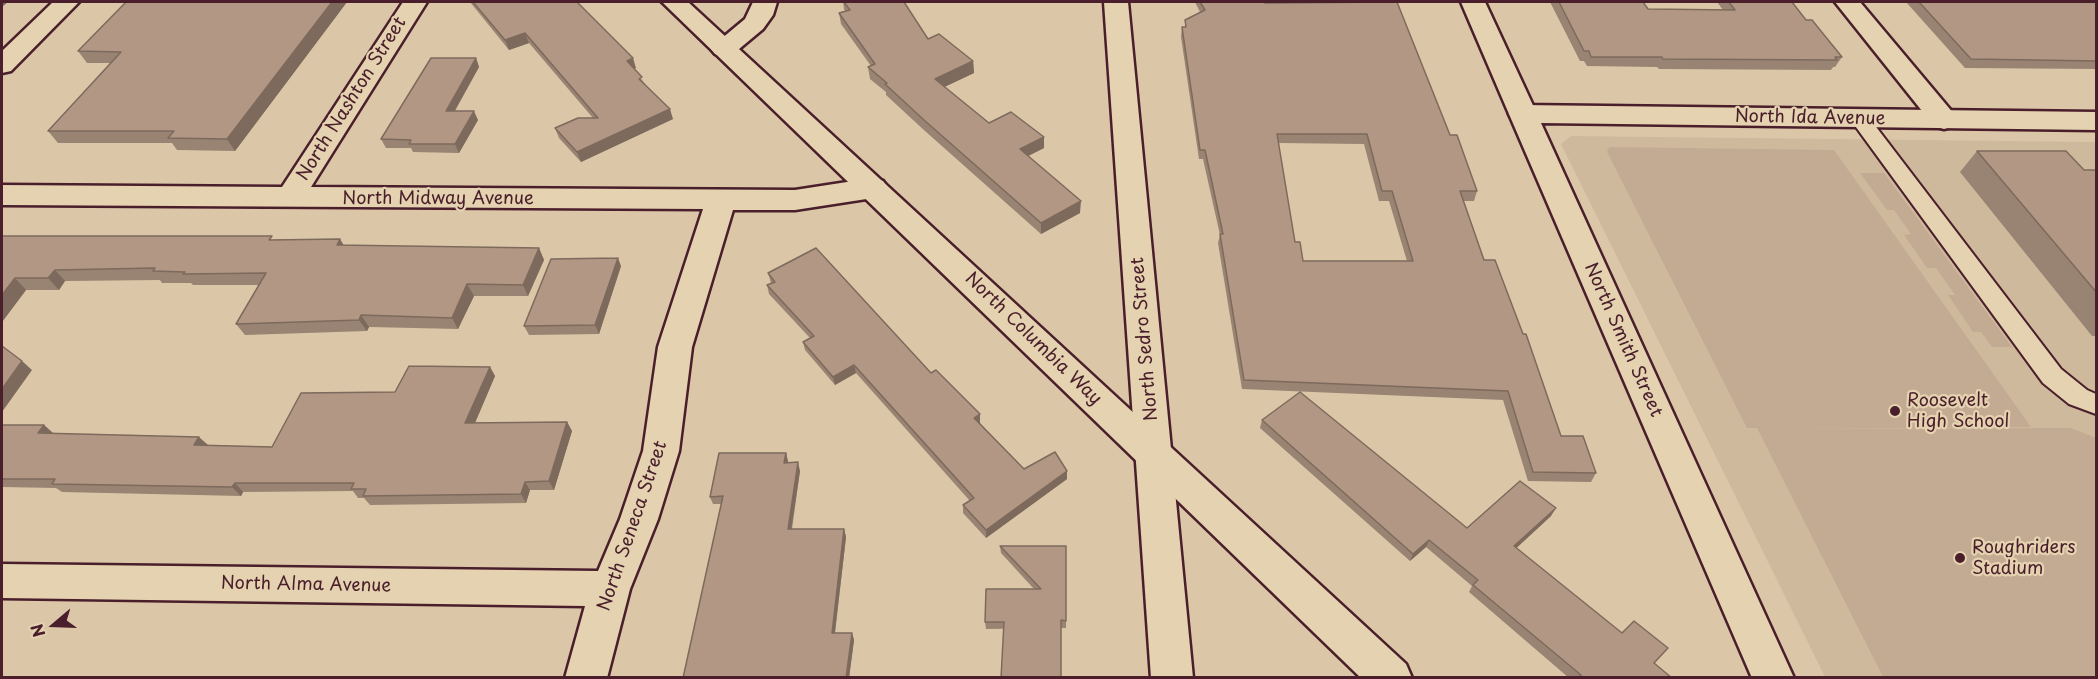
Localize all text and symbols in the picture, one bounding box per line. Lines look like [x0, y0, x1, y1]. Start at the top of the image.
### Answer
street label: North Nashton Street [293, 13, 411, 185]
street label: North Ida Avenue [1735, 106, 1885, 130]
street label: North Midway Avenue [342, 188, 534, 210]
street label: North Sedro Street [1127, 256, 1163, 422]
street label: North Smith Street [1579, 260, 1667, 420]
street label: North Columbia Way [960, 268, 1106, 410]
place label: Roosevelt High School [1907, 390, 2010, 432]
marker: Roosevelt High School [1888, 404, 1902, 418]
street label: North Seneca Street [594, 438, 672, 614]
place label: Roughriders Stadium [1972, 537, 2075, 580]
marker: Roughriders Stadium [1953, 551, 1967, 565]
street label: North Alma Avenue [221, 573, 391, 597]
north arrow [24, 595, 84, 655]
text: N [24, 621, 50, 641]

